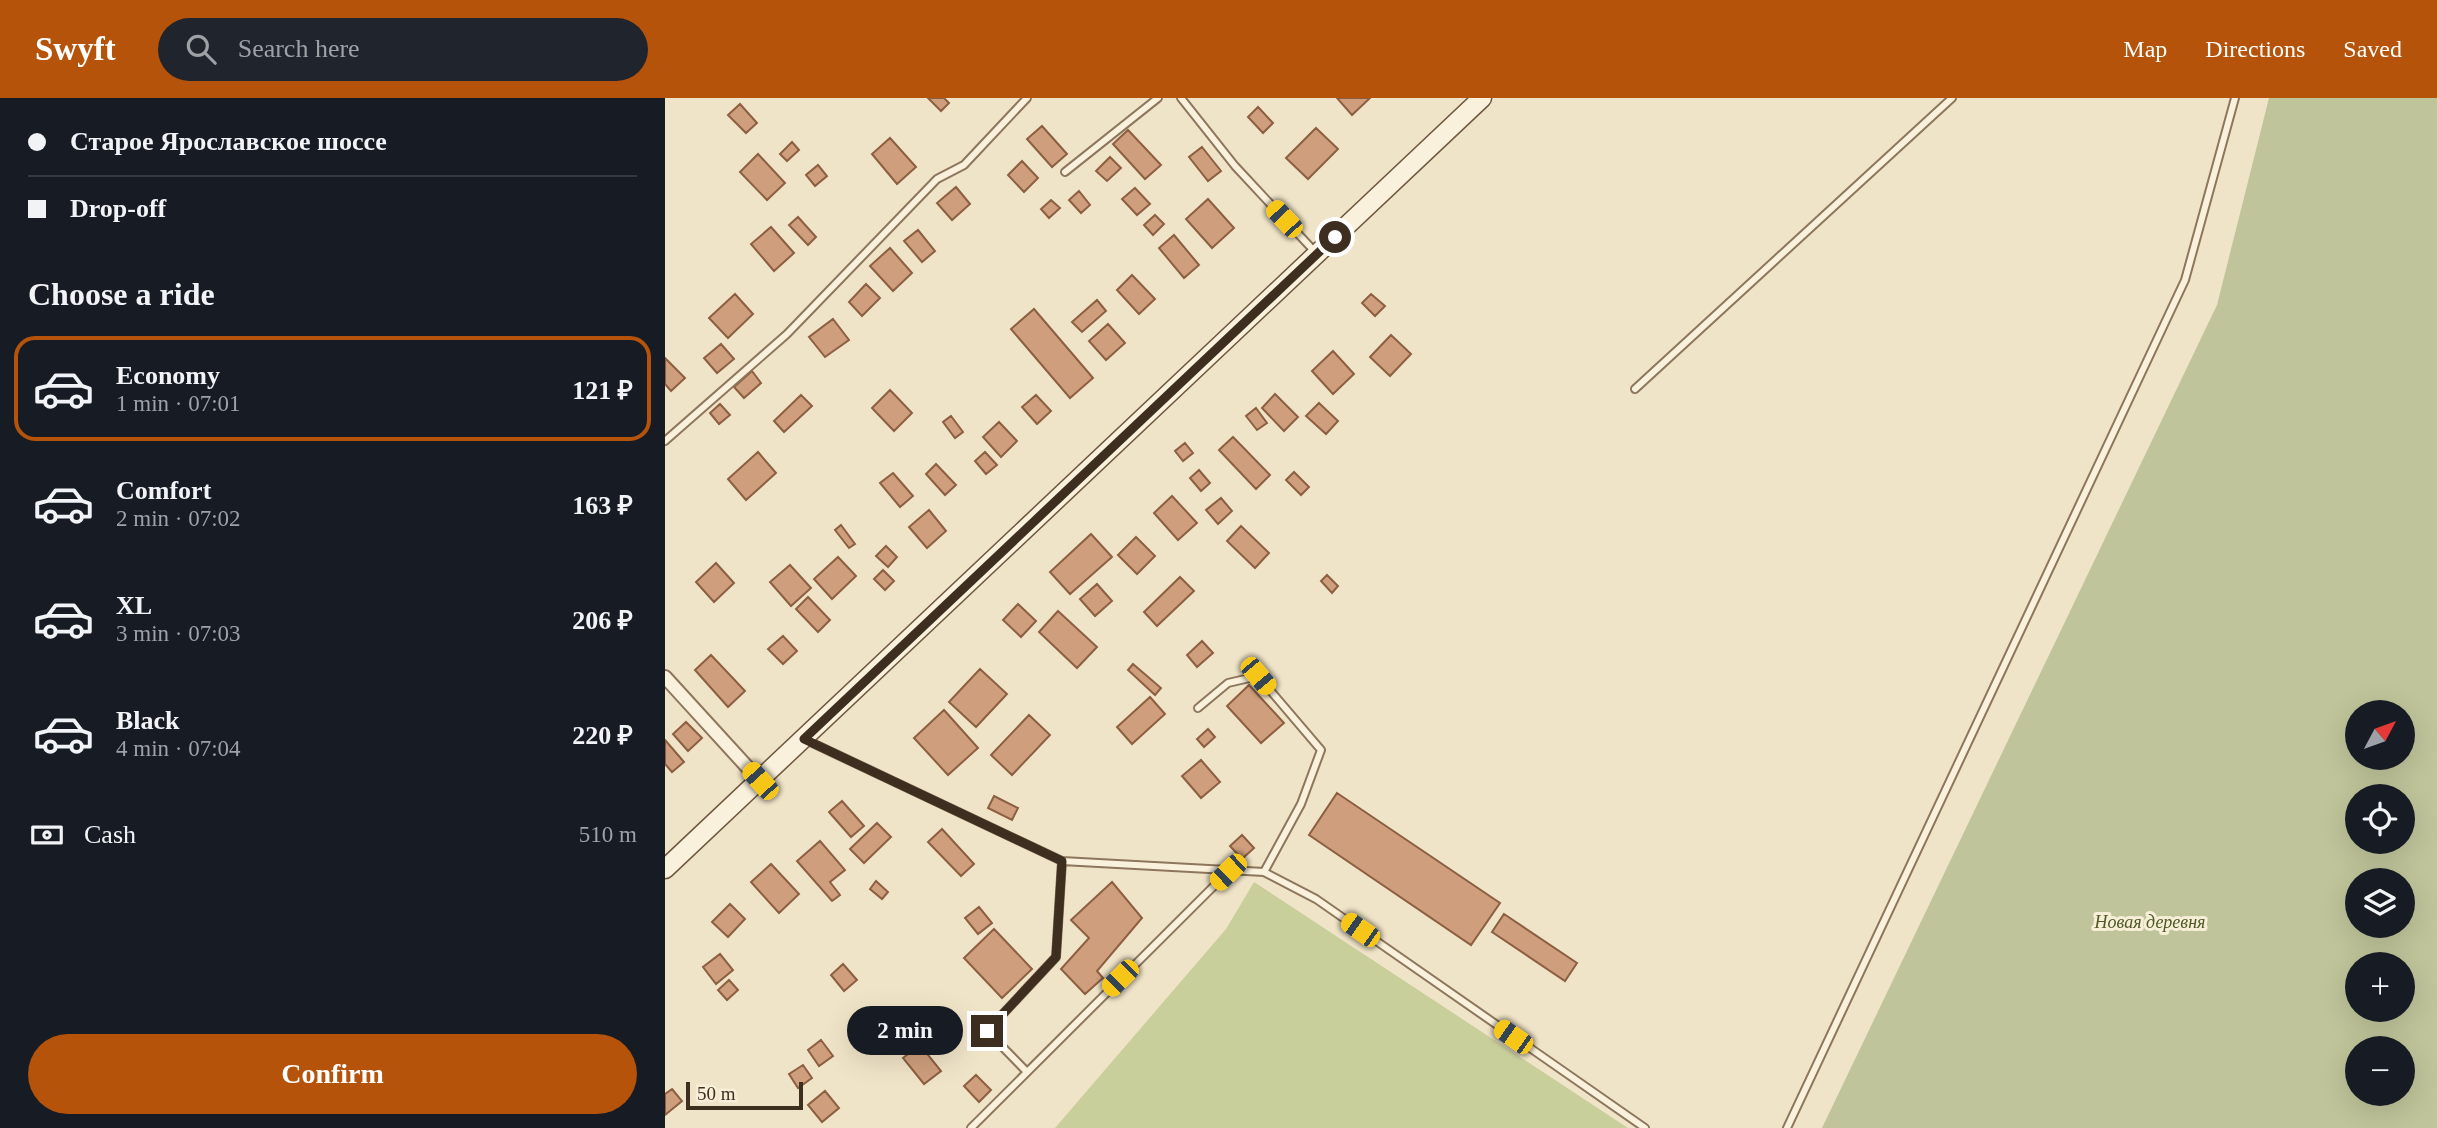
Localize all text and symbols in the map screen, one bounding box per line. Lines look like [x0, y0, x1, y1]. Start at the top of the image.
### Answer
search box [158, 18, 648, 81]
icon: search [182, 30, 220, 68]
text: Swyft [35, 31, 116, 67]
text: Search here [238, 34, 360, 63]
text: Map [2123, 36, 2167, 62]
text: Directions [2205, 36, 2305, 62]
text: Saved [2343, 36, 2402, 62]
text: Старое Ярославское шоссе [70, 127, 387, 156]
text: Drop-off [70, 194, 166, 223]
car [1262, 196, 1307, 242]
route start [1319, 221, 1351, 253]
text: Choose a ride [28, 276, 215, 312]
icon: car [32, 357, 95, 420]
text: Economy [116, 361, 220, 390]
text: 121 ₽ [572, 376, 633, 405]
text: 1 min · 07:01 [116, 391, 241, 416]
icon: car [32, 472, 95, 535]
text: Comfort [116, 476, 211, 505]
text: 163 ₽ [572, 491, 633, 520]
text: 2 min · 07:02 [116, 506, 241, 531]
icon: car [32, 587, 95, 650]
text: XL [116, 591, 152, 620]
text: 206 ₽ [572, 606, 633, 635]
text: 3 min · 07:03 [116, 621, 241, 646]
car [1237, 653, 1280, 699]
north arrow [2345, 700, 2415, 770]
map controls [2345, 700, 2415, 1106]
icon: car [32, 702, 95, 765]
text: Black [116, 706, 180, 735]
text: 220 ₽ [572, 721, 633, 750]
text: 4 min · 07:04 [116, 736, 241, 761]
car [739, 758, 782, 804]
button: locate [2345, 784, 2415, 854]
icon: cash [28, 816, 66, 854]
text: Cash [84, 820, 136, 849]
text: 510 m [579, 822, 637, 847]
car [1206, 850, 1251, 894]
button: layers [2345, 868, 2415, 938]
car [1337, 909, 1384, 951]
park label: Новая деревня [2094, 912, 2205, 932]
button: + [2345, 952, 2415, 1022]
car [1098, 956, 1143, 1000]
callout: 2 min [847, 1006, 963, 1056]
route end [971, 1015, 1003, 1047]
car [1490, 1016, 1537, 1058]
text: 2 min [877, 1018, 933, 1043]
button: Confirm [28, 1034, 637, 1114]
button: − [2345, 1036, 2415, 1106]
scale bar [686, 1079, 803, 1111]
text: 50 m [697, 1083, 736, 1104]

